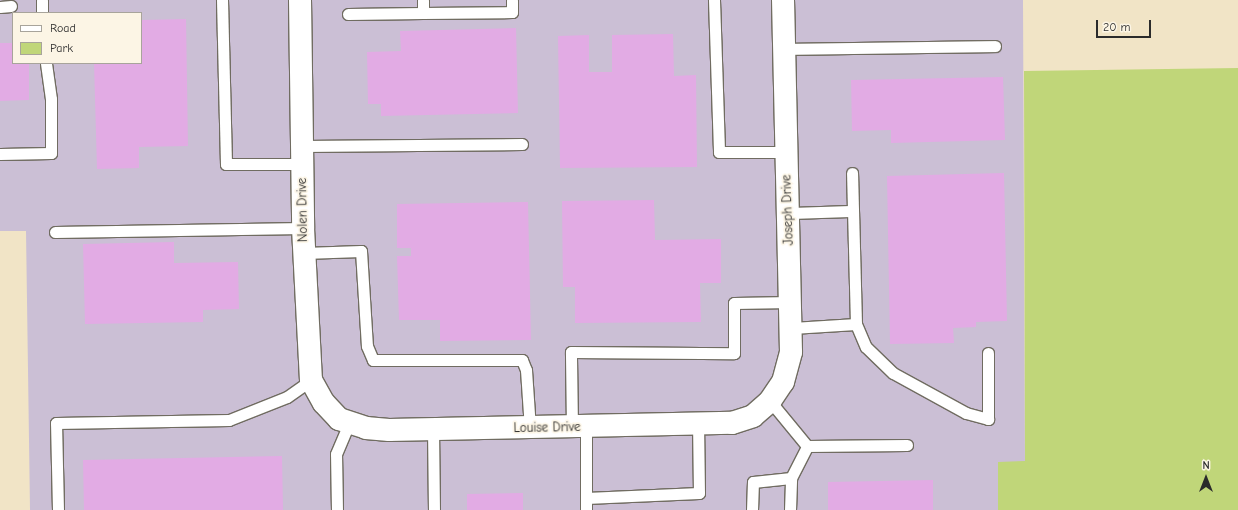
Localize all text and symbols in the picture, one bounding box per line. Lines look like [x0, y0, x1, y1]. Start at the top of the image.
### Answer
legend [12, 12, 142, 64]
scale bar [1098, 12, 1153, 38]
text: 20 m [1103, 20, 1131, 34]
text: Road [50, 21, 76, 35]
text: Park [50, 41, 73, 55]
street label: Joseph Drive [779, 174, 797, 246]
street label: Nolen Drive [295, 178, 311, 242]
street label: Louise Drive [513, 420, 581, 436]
north arrow [1186, 458, 1226, 498]
text: N [1202, 459, 1210, 472]

